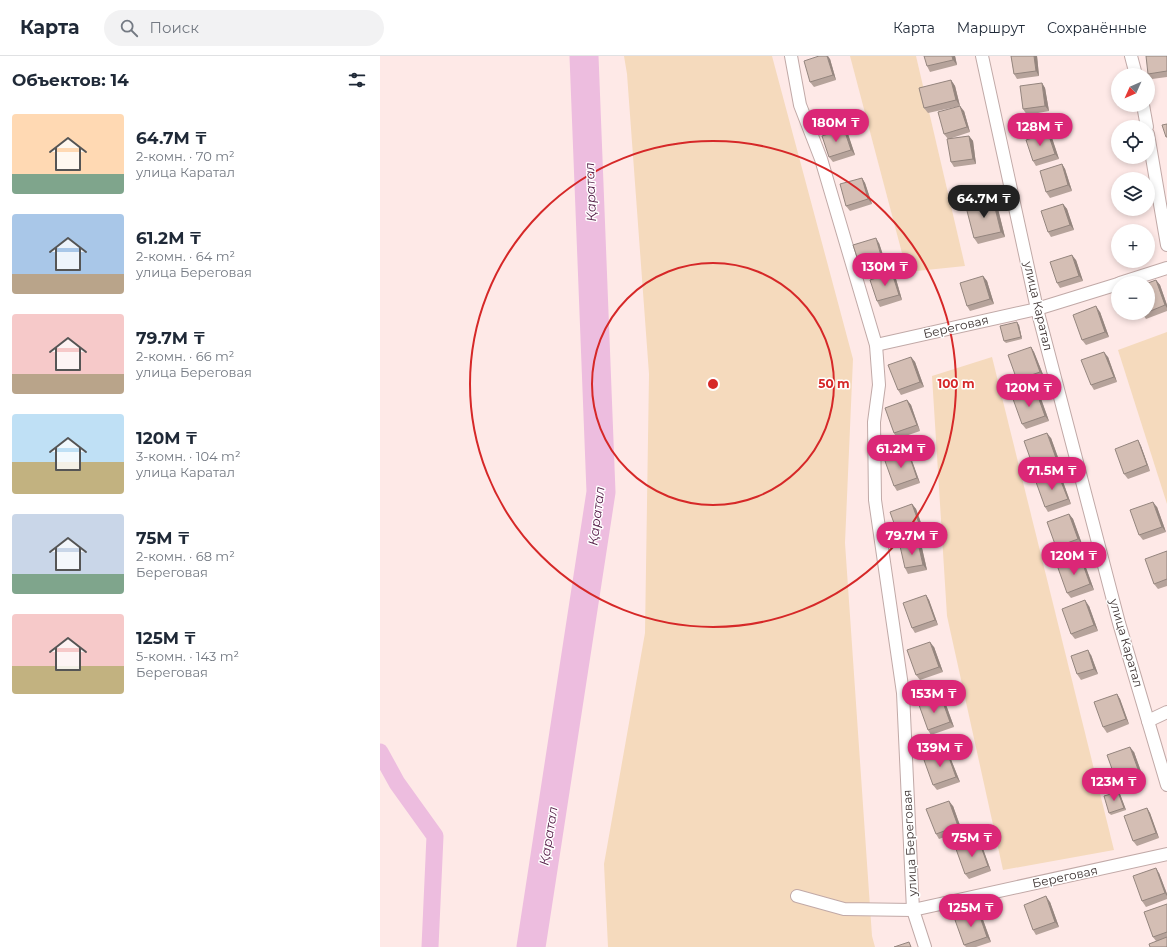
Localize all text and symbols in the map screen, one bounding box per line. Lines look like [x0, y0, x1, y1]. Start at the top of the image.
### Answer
search box [104, 10, 384, 46]
text: Карта [20, 16, 80, 39]
icon: search [118, 17, 140, 39]
text: Поиск [150, 18, 199, 37]
text: Карта [893, 19, 935, 37]
text: Маршрут [957, 19, 1025, 37]
text: Сохранённые [1047, 19, 1147, 37]
north arrow [1111, 68, 1155, 112]
map controls [1111, 68, 1155, 320]
icon: filters [346, 69, 368, 91]
text: Объектов: 14 [12, 70, 129, 90]
pin: 180M ₸ [803, 109, 869, 143]
pin: 128M ₸ [1007, 113, 1073, 147]
text: 180M ₸ [812, 114, 860, 130]
text: 128M ₸ [1017, 118, 1063, 134]
button: locate [1111, 120, 1155, 164]
text: 64.7M ₸ [136, 128, 207, 148]
icon: home [44, 130, 92, 178]
text: 2-комн. · 70 m² [136, 148, 235, 164]
water label: Қаратал [581, 162, 599, 222]
text: улица Каратал [136, 164, 235, 180]
button: layers [1111, 172, 1155, 216]
pin: 64.7M ₸ [947, 185, 1021, 219]
text: 64.7M ₸ [957, 190, 1011, 206]
button: + [1111, 224, 1155, 268]
text: 61.2M ₸ [136, 228, 202, 248]
icon: home [44, 230, 92, 278]
text: 2-комн. · 64 m² [136, 248, 235, 264]
pin: 130M ₸ [852, 253, 918, 287]
text: 130M ₸ [861, 258, 909, 274]
street label: улица Каратал [1021, 259, 1056, 352]
text: улица Береговая [136, 264, 252, 280]
button: − [1111, 276, 1155, 320]
street label: Береговая [922, 312, 990, 341]
text: 79.7M ₸ [136, 328, 205, 348]
icon: home [44, 330, 92, 378]
text: 2-комн. · 66 m² [136, 348, 234, 364]
text: улица Береговая [136, 364, 252, 380]
pin: 120M ₸ [996, 374, 1062, 408]
text: 50 m [818, 376, 850, 391]
text: 100 m [938, 376, 974, 391]
centre of rings [706, 377, 720, 391]
text: 120M ₸ [1005, 379, 1053, 395]
text: 120M ₸ [136, 428, 198, 448]
icon: home [44, 430, 92, 478]
pin: 61.2M ₸ [864, 435, 938, 469]
text: 61.2M ₸ [876, 440, 926, 456]
text: 3-комн. · 104 m² [136, 448, 240, 464]
pin: 71.5M ₸ [1015, 457, 1089, 491]
text: 71.5M ₸ [1027, 462, 1077, 478]
text: улица Каратал [136, 464, 235, 480]
water label: Қаратал [584, 486, 608, 546]
pin: 79.7M ₸ [875, 522, 949, 556]
text: 79.7M ₸ [886, 527, 939, 543]
text: 75M ₸ [136, 528, 190, 548]
icon: home [44, 530, 92, 578]
pin: 120M ₸ [1041, 542, 1107, 576]
text: 120M ₸ [1050, 547, 1098, 563]
text: 2-комн. · 68 m² [136, 548, 235, 564]
text: Береговая [136, 564, 208, 580]
street label: улица Каратал [1106, 596, 1146, 689]
text: 125M ₸ [136, 628, 196, 648]
icon: home [44, 630, 92, 678]
text: 5-комн. · 143 m² [136, 648, 239, 664]
text: Береговая [136, 664, 208, 680]
pin: 153M ₸ [901, 680, 967, 714]
text: 153M ₸ [911, 685, 957, 701]
pin: 139M ₸ [907, 734, 973, 768]
text: 139M ₸ [917, 739, 963, 755]
pin: 123M ₸ [1081, 768, 1147, 802]
text: 123M ₸ [1091, 773, 1137, 789]
street label: улица Береговая [899, 789, 920, 898]
water label: Қаратал [535, 805, 561, 867]
pin: 75M ₸ [944, 824, 1000, 858]
text: 75M ₸ [951, 829, 993, 845]
street label: Береговая [1031, 862, 1099, 891]
pin: 125M ₸ [938, 894, 1004, 928]
text: 125M ₸ [948, 899, 994, 915]

